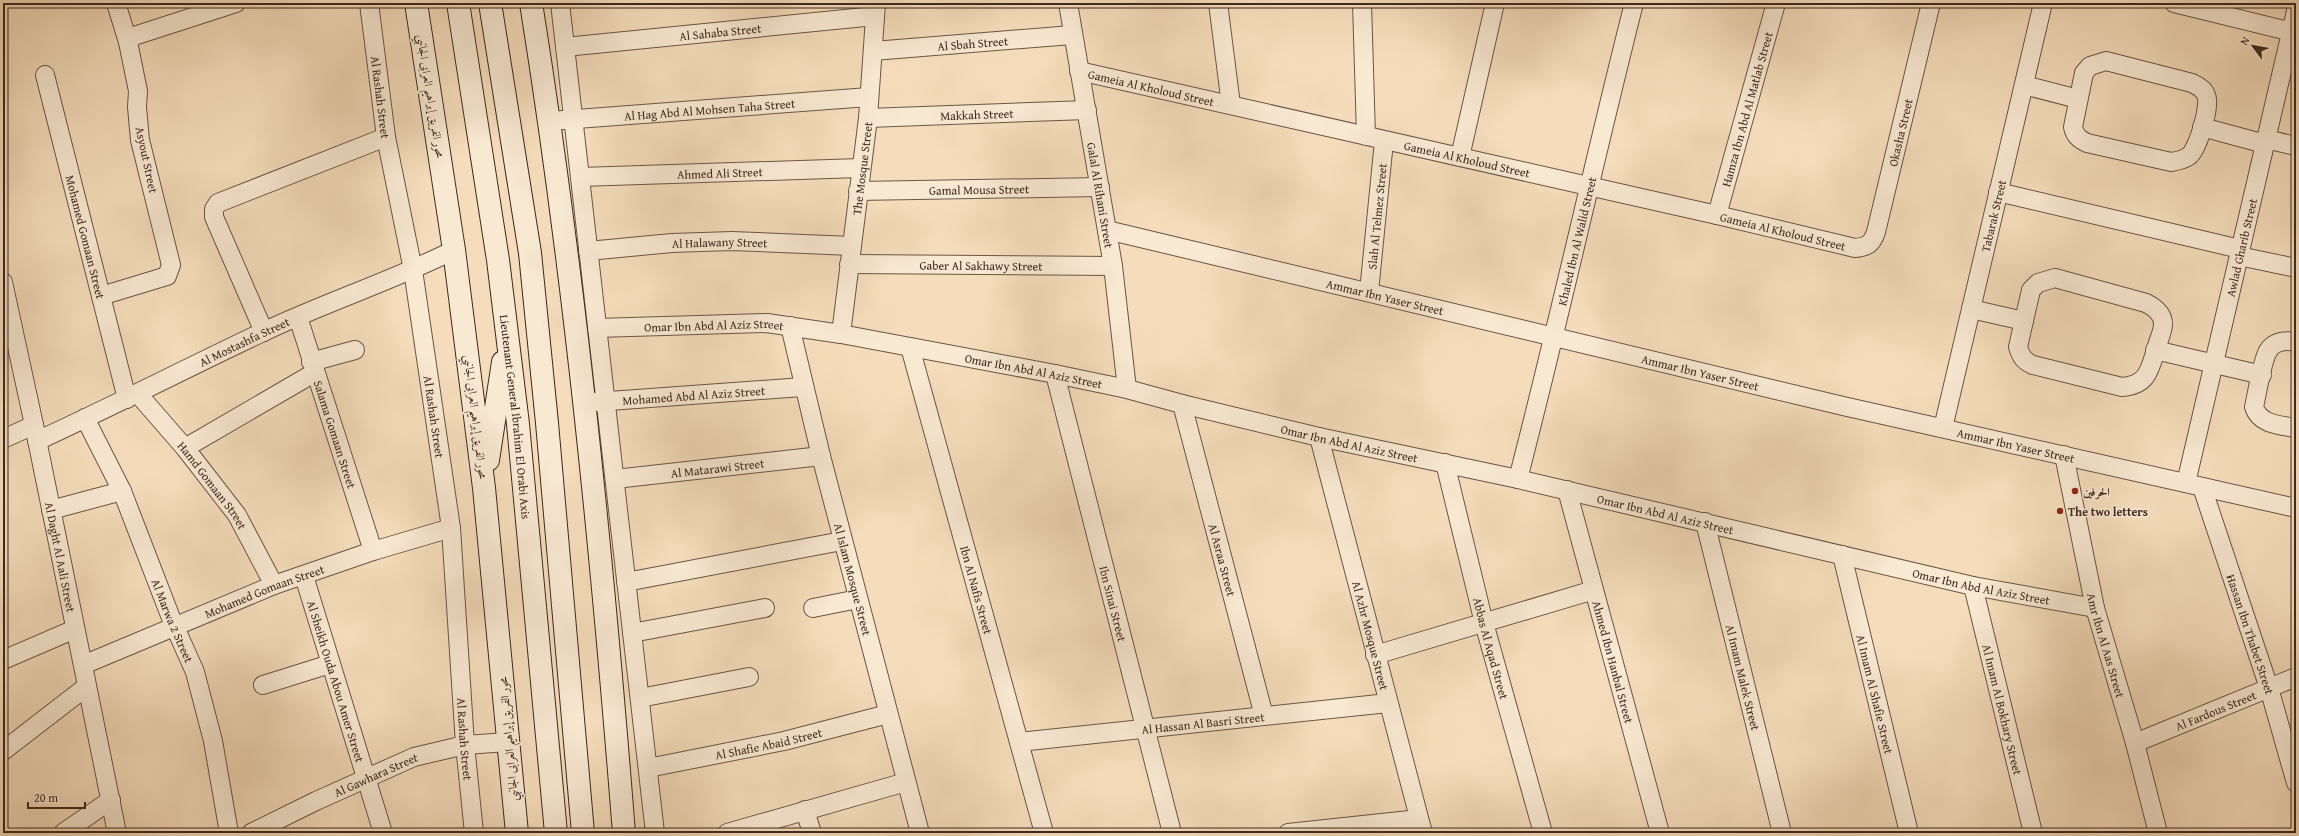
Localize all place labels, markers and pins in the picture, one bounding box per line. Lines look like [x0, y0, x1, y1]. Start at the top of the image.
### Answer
place label: الحرفين [2083, 483, 2110, 500]
marker: الحرفين [2070, 486, 2080, 496]
place label: The two letters [2068, 503, 2148, 520]
marker: The two letters [2055, 506, 2065, 516]

